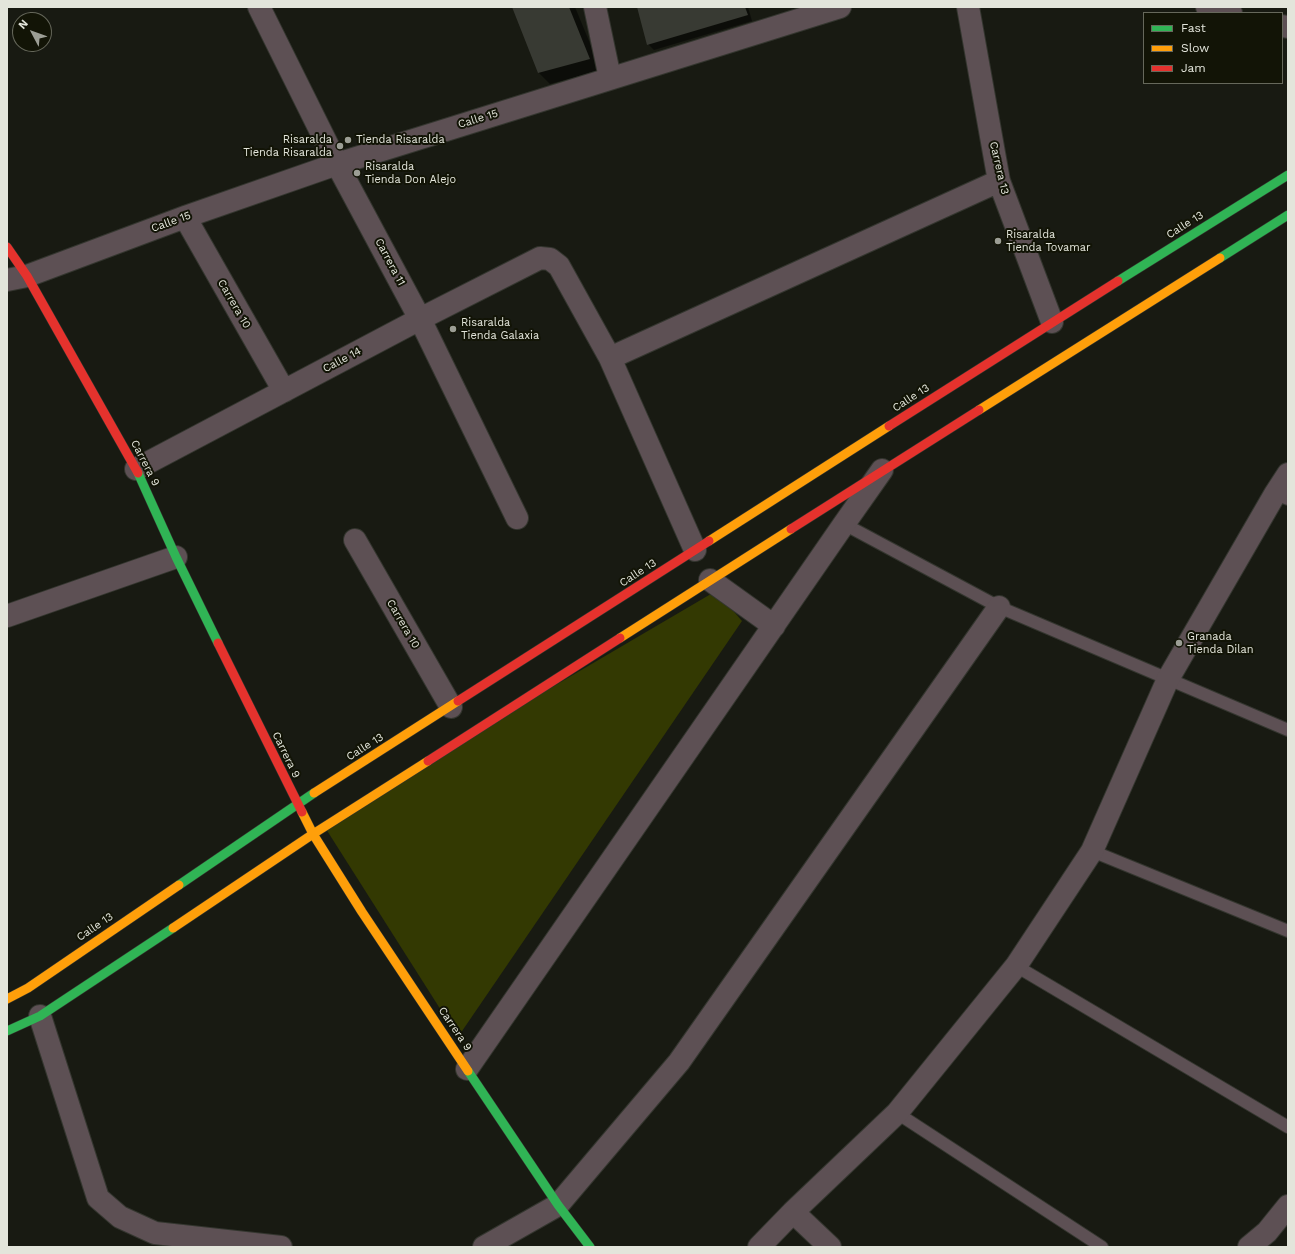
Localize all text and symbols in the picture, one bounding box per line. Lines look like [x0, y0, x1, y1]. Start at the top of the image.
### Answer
north arrow [12, 12, 52, 52]
legend [1143, 12, 1283, 84]
text: N [16, 17, 31, 32]
text: Fast [1181, 21, 1206, 35]
text: Slow [1181, 41, 1209, 55]
text: Jam [1181, 61, 1206, 75]
street label: Calle 15 [456, 107, 500, 131]
place label: Risaralda Tienda Risaralda [243, 133, 332, 159]
place label: Tienda Risaralda [356, 133, 445, 147]
marker: Tienda Risaralda [343, 135, 353, 145]
street label: Carrera 13 [987, 140, 1011, 196]
marker: Risaralda Tienda Risaralda [335, 141, 345, 151]
place label: Risaralda Tienda Don Alejo [365, 160, 456, 186]
marker: Risaralda Tienda Don Alejo [352, 168, 362, 178]
street label: Calle 13 [1164, 208, 1206, 242]
street label: Calle 15 [149, 209, 193, 235]
place label: Risaralda Tienda Tovamar [1006, 228, 1090, 254]
street label: Carrera 11 [372, 236, 408, 288]
marker: Risaralda Tienda Tovamar [993, 236, 1003, 246]
street label: Carrera 10 [215, 277, 253, 331]
place label: Risaralda Tienda Galaxia [461, 316, 539, 342]
marker: Risaralda Tienda Galaxia [448, 324, 458, 334]
street label: Calle 14 [321, 344, 363, 376]
street label: Calle 13 [890, 381, 932, 415]
street label: Carrera 9 [128, 438, 162, 488]
street label: Calle 13 [617, 556, 659, 590]
street label: Carrera 10 [384, 597, 422, 651]
place label: Granada Tienda Dilan [1187, 630, 1254, 656]
marker: Granada Tienda Dilan [1174, 638, 1184, 648]
street label: Carrera 9 [269, 730, 303, 780]
street label: Calle 13 [344, 730, 386, 764]
street label: Calle 13 [74, 910, 116, 944]
street label: Carrera 9 [436, 1005, 474, 1053]

